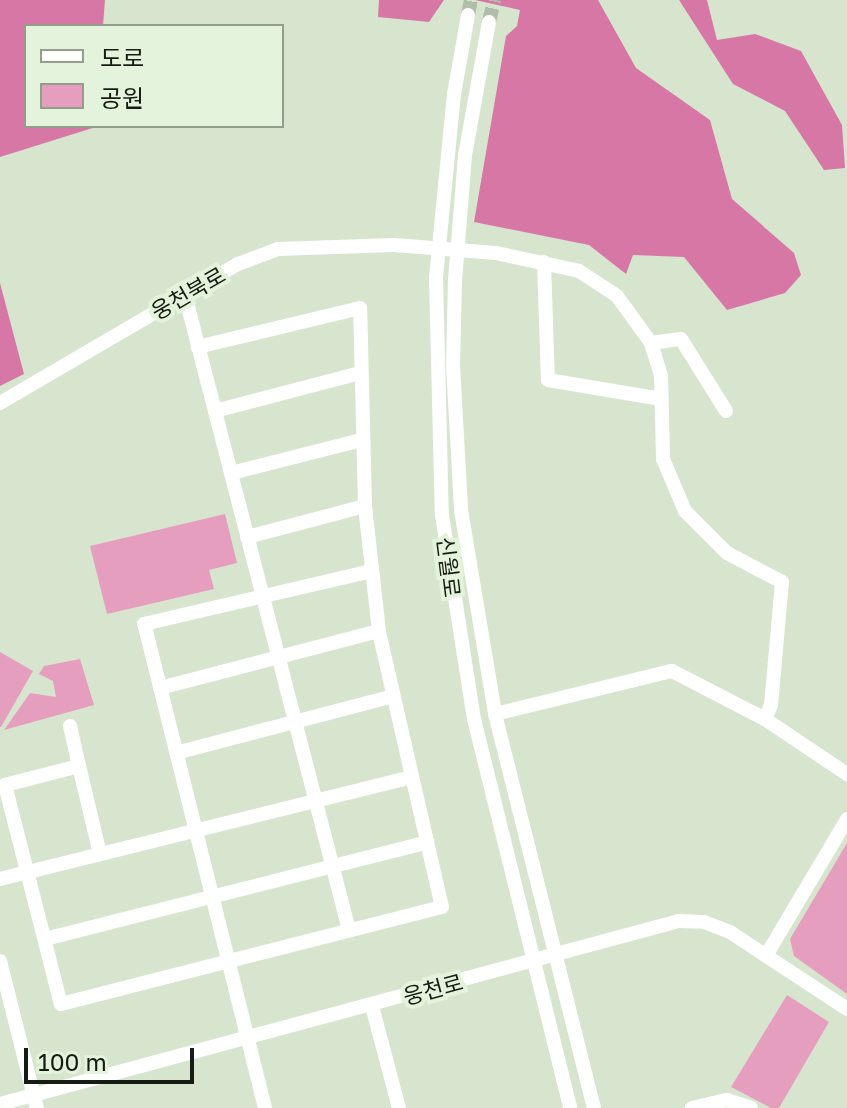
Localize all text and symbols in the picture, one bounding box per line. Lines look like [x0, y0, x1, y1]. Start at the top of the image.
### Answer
legend [24, 24, 284, 128]
text: 도로 [100, 43, 144, 72]
text: 공원 [100, 83, 144, 112]
street label: 웅천북로 [146, 261, 230, 325]
street label: 신월로 [432, 535, 466, 599]
street label: 웅천로 [400, 968, 466, 1010]
scale bar [28, 1032, 198, 1082]
text: 100 m [38, 1047, 107, 1076]

